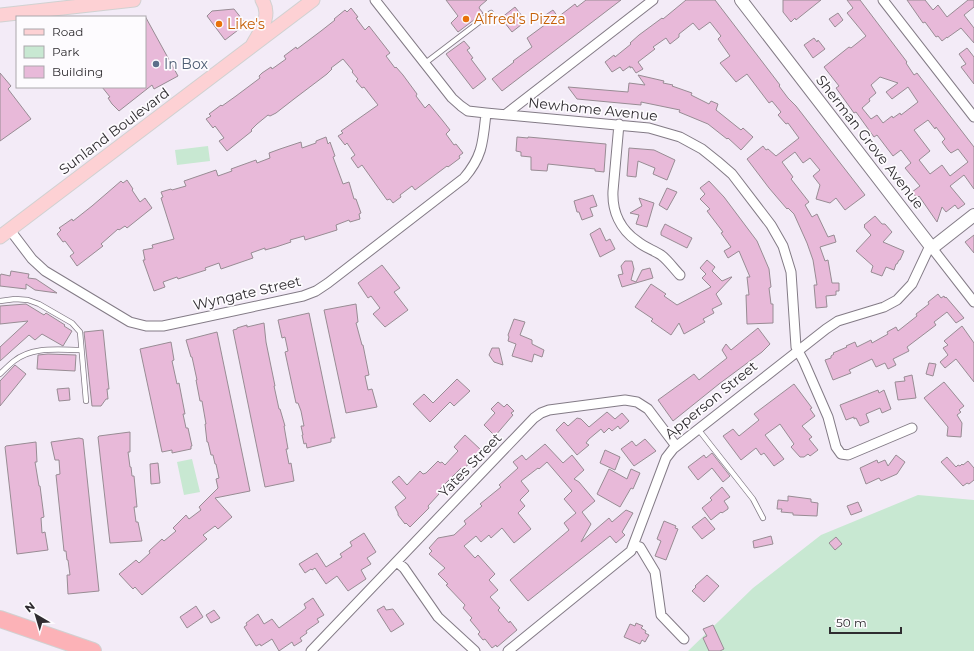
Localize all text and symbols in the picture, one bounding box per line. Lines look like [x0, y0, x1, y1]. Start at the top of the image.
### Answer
place label: Alfred's Pizza [474, 10, 566, 28]
marker: Alfred's Pizza [461, 14, 471, 24]
place label: Like's [227, 15, 265, 33]
legend [16, 16, 146, 88]
marker: Like's [214, 19, 224, 29]
text: Road [52, 24, 83, 39]
text: Park [52, 44, 80, 59]
place label: In Box [164, 55, 208, 73]
marker: In Box [151, 59, 161, 69]
text: Building [52, 64, 103, 79]
street label: Sherman Grove Avenue [812, 71, 928, 213]
street label: Sunland Boulevard [55, 84, 173, 178]
street label: Newhome Avenue [527, 93, 659, 125]
street label: Wyngate Street [191, 272, 303, 314]
street label: Apperson Street [661, 357, 761, 443]
street label: Yates Street [435, 429, 505, 501]
north arrow [16, 595, 56, 635]
text: N [22, 599, 38, 615]
scale bar [830, 609, 901, 635]
text: 50 m [836, 615, 867, 630]

